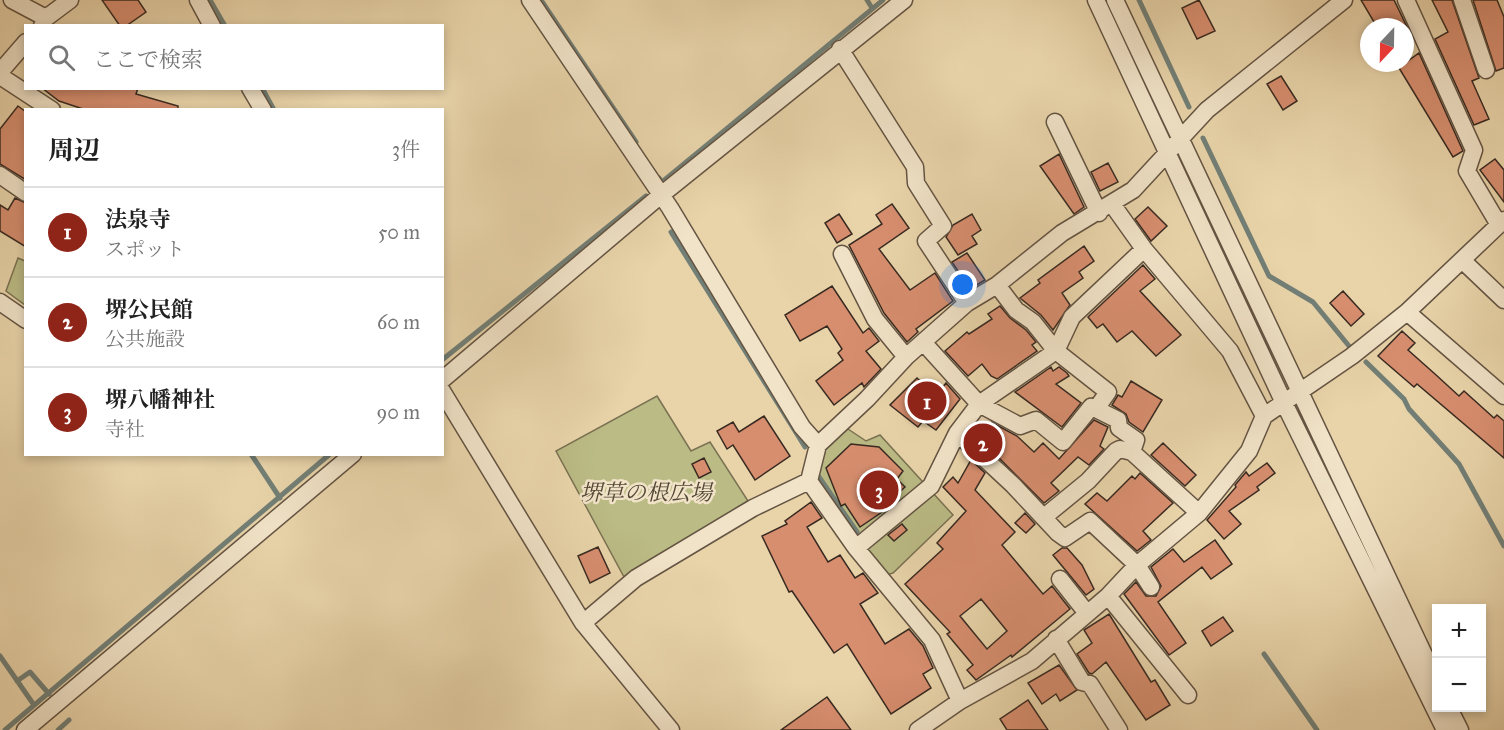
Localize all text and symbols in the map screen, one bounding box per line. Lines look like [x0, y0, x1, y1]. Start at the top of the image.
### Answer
north arrow [1360, 18, 1414, 72]
search box [24, 24, 444, 90]
icon: search [45, 41, 78, 74]
text: ここで検索 [93, 46, 203, 73]
text: 周辺 [48, 134, 100, 166]
text: 3件 [392, 137, 420, 161]
text: 法泉寺 [105, 206, 171, 233]
text: 1 [64, 220, 71, 244]
text: 50 m [378, 220, 420, 244]
text: スポット [105, 237, 185, 261]
your location [948, 270, 977, 299]
text: 堺公民館 [105, 296, 193, 323]
text: 2 [63, 310, 72, 334]
text: 60 m [377, 310, 420, 334]
text: 公共施設 [105, 327, 185, 351]
pin: 1 [908, 378, 946, 424]
text: 堺八幡神社 [105, 386, 215, 413]
text: 3 [64, 400, 72, 424]
text: 90 m [377, 400, 420, 424]
text: 寺社 [105, 417, 145, 441]
pin: 2 [964, 420, 1002, 466]
pin: 3 [860, 468, 898, 512]
park label: 堺草の根広場 [580, 479, 714, 506]
map controls [1432, 604, 1486, 712]
button: + [1432, 604, 1486, 658]
button: − [1432, 658, 1486, 712]

